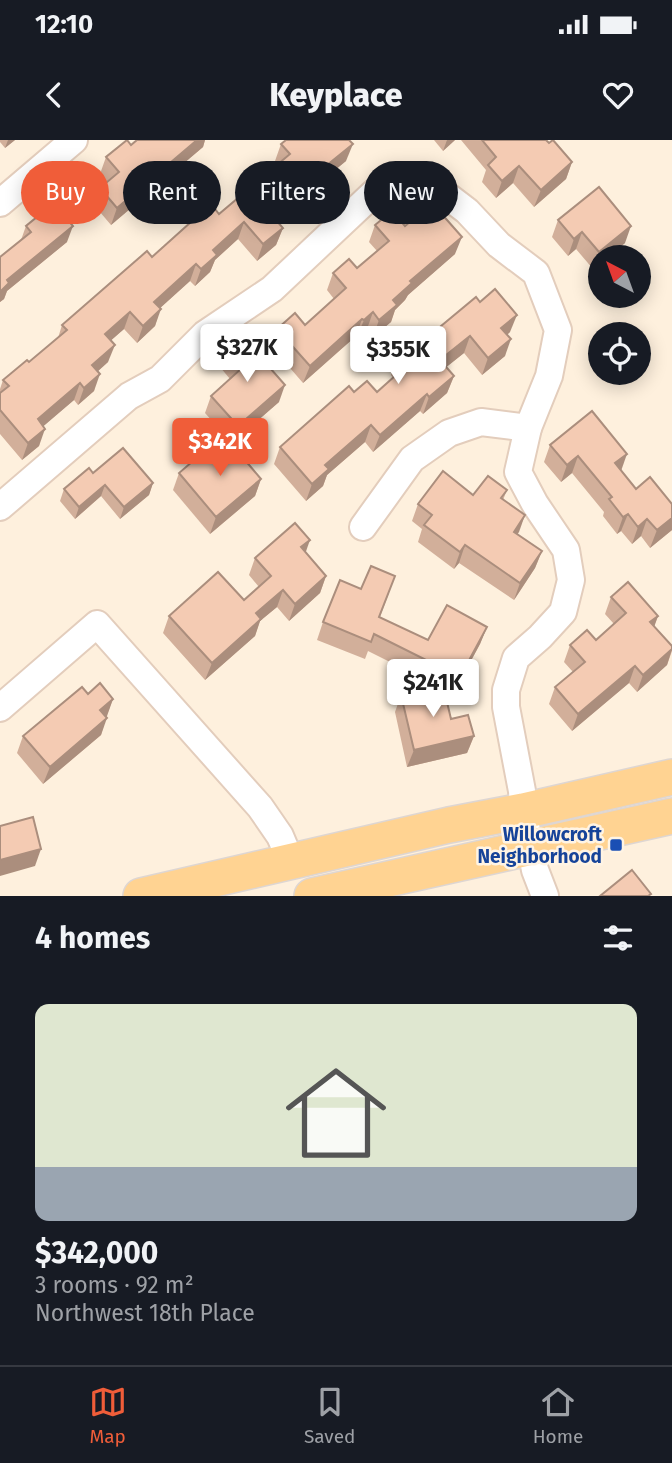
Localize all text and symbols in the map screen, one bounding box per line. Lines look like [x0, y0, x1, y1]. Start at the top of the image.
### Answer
text: 12:10 [35, 9, 93, 40]
icon: back [35, 76, 73, 114]
text: Keyplace [270, 76, 402, 114]
icon: heart [599, 76, 637, 114]
chip: Buy [21, 161, 109, 224]
chip: Rent [123, 161, 221, 224]
chip: Filters [235, 161, 350, 224]
chip: New [364, 161, 458, 224]
north arrow [588, 245, 651, 308]
map controls [588, 245, 651, 385]
button: locate [588, 322, 651, 385]
pin: $327K [198, 324, 296, 384]
pin: $355K [349, 327, 447, 386]
text: $327K [216, 333, 278, 361]
text: $355K [366, 335, 430, 363]
pin: $342K [171, 418, 269, 478]
text: $342K [188, 427, 252, 455]
pin: $241K [384, 660, 482, 719]
text: $241K [403, 668, 463, 696]
place label: Willowcroft Neighborhood [478, 823, 603, 868]
marker: Willowcroft Neighborhood [608, 837, 624, 853]
icon: filters [599, 919, 637, 957]
text: 4 homes [35, 920, 150, 956]
icon: home [273, 1050, 399, 1176]
text: $342,000 [35, 1235, 158, 1271]
text: 3 rooms · 92 m² [35, 1271, 194, 1299]
text: Northwest 18th Place [35, 1299, 255, 1327]
tab: Map [89, 1383, 127, 1448]
tab: Saved [304, 1383, 355, 1448]
tab: Home [533, 1383, 583, 1448]

